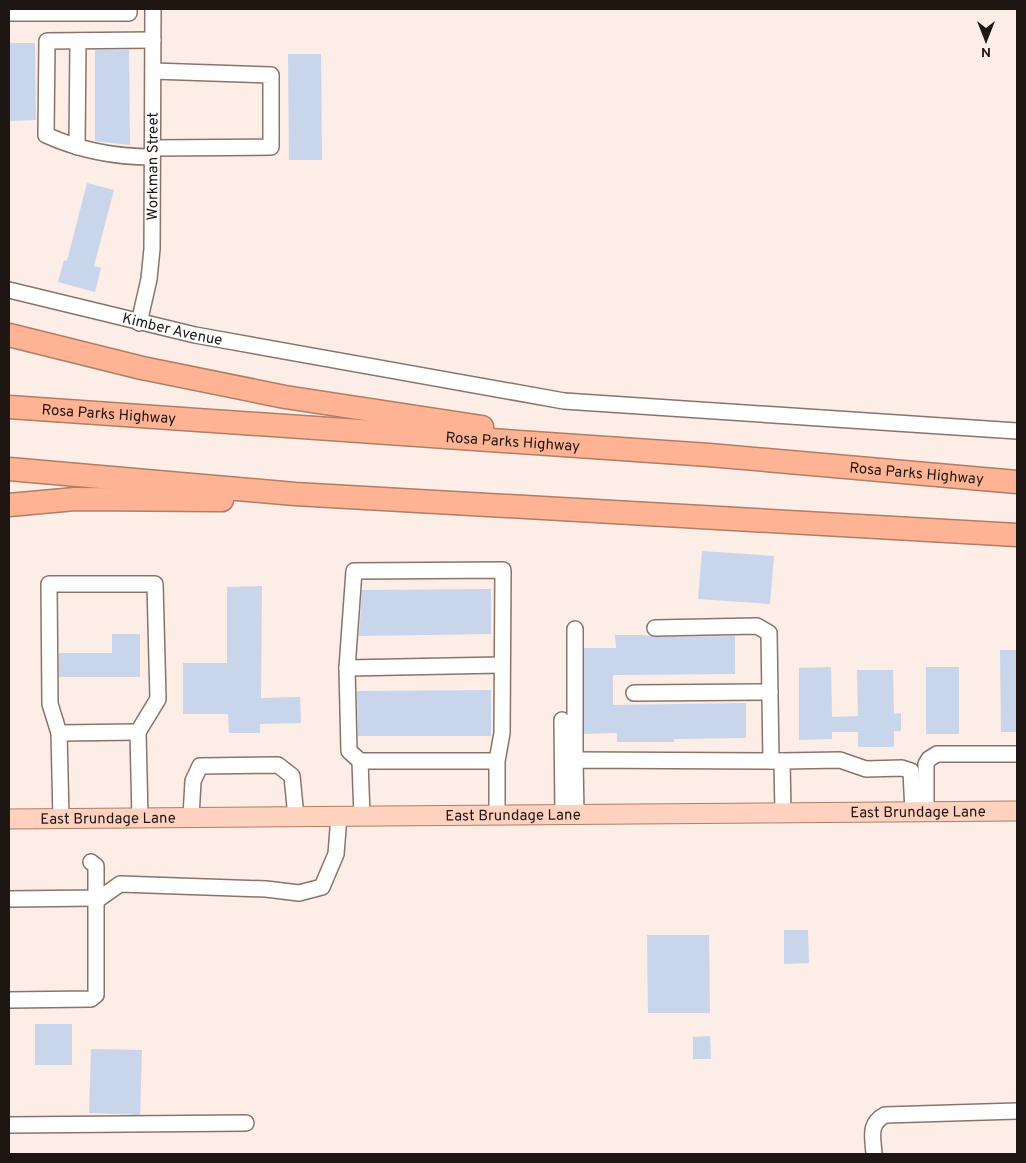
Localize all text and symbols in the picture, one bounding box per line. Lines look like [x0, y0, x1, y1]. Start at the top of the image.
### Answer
north arrow [961, 15, 1011, 65]
text: N [981, 43, 991, 60]
street label: Workman Street [144, 112, 164, 221]
street label: Kimber Avenue [120, 310, 224, 351]
street label: Rosa Parks Highway [41, 401, 177, 429]
street label: Rosa Parks Highway [445, 429, 581, 457]
street label: Rosa Parks Highway [848, 459, 985, 490]
street label: East Brundage Lane [850, 803, 986, 823]
street label: East Brundage Lane [445, 806, 581, 827]
street label: East Brundage Lane [40, 810, 176, 830]

